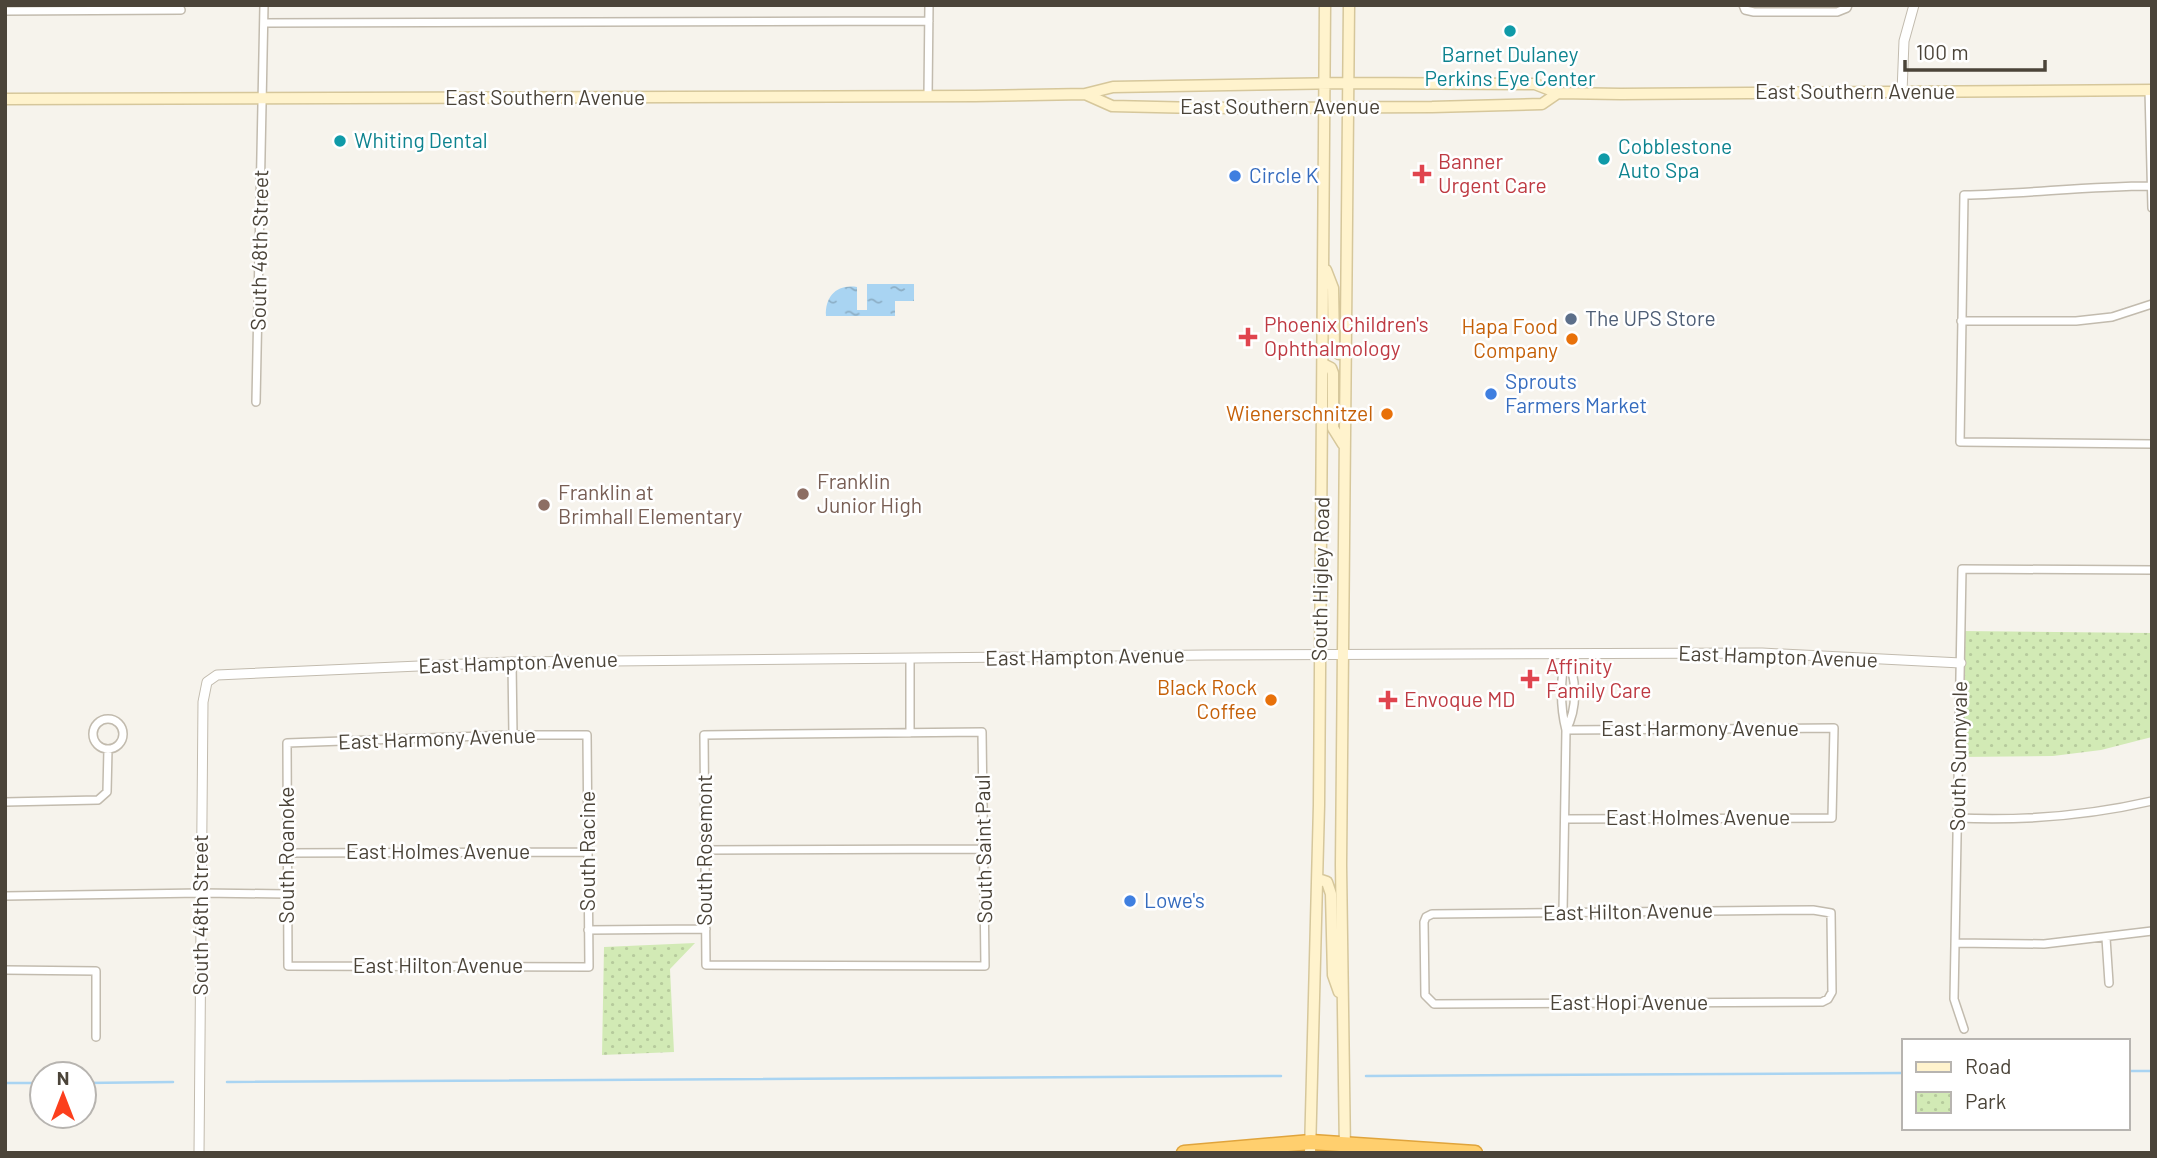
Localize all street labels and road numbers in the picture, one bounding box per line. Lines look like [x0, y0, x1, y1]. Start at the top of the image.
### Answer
street label: East Southern Avenue [1755, 78, 1955, 103]
street label: East Southern Avenue [445, 84, 645, 109]
street label: East Southern Avenue [1180, 93, 1380, 118]
street label: South 48th Street [245, 169, 272, 331]
street label: South Higley Road [1306, 497, 1333, 661]
street label: East Hampton Avenue [1678, 640, 1878, 671]
street label: East Hampton Avenue [985, 641, 1185, 670]
street label: East Hampton Avenue [418, 646, 618, 677]
street label: South Sunnyvale [1944, 681, 1971, 831]
street label: East Harmony Avenue [1601, 715, 1799, 740]
street label: East Harmony Avenue [338, 722, 536, 753]
street label: South Rosemont [691, 774, 716, 926]
street label: South Saint Paul [969, 774, 996, 924]
street label: South Roanoke [273, 786, 298, 924]
street label: South Racine [574, 791, 599, 911]
street label: East Holmes Avenue [1606, 804, 1790, 829]
street label: South 48th Street [187, 834, 212, 996]
street label: East Holmes Avenue [346, 838, 530, 863]
street label: East Hilton Avenue [1543, 897, 1713, 924]
street label: East Hilton Avenue [353, 952, 523, 977]
street label: East Hopi Avenue [1550, 989, 1708, 1014]

